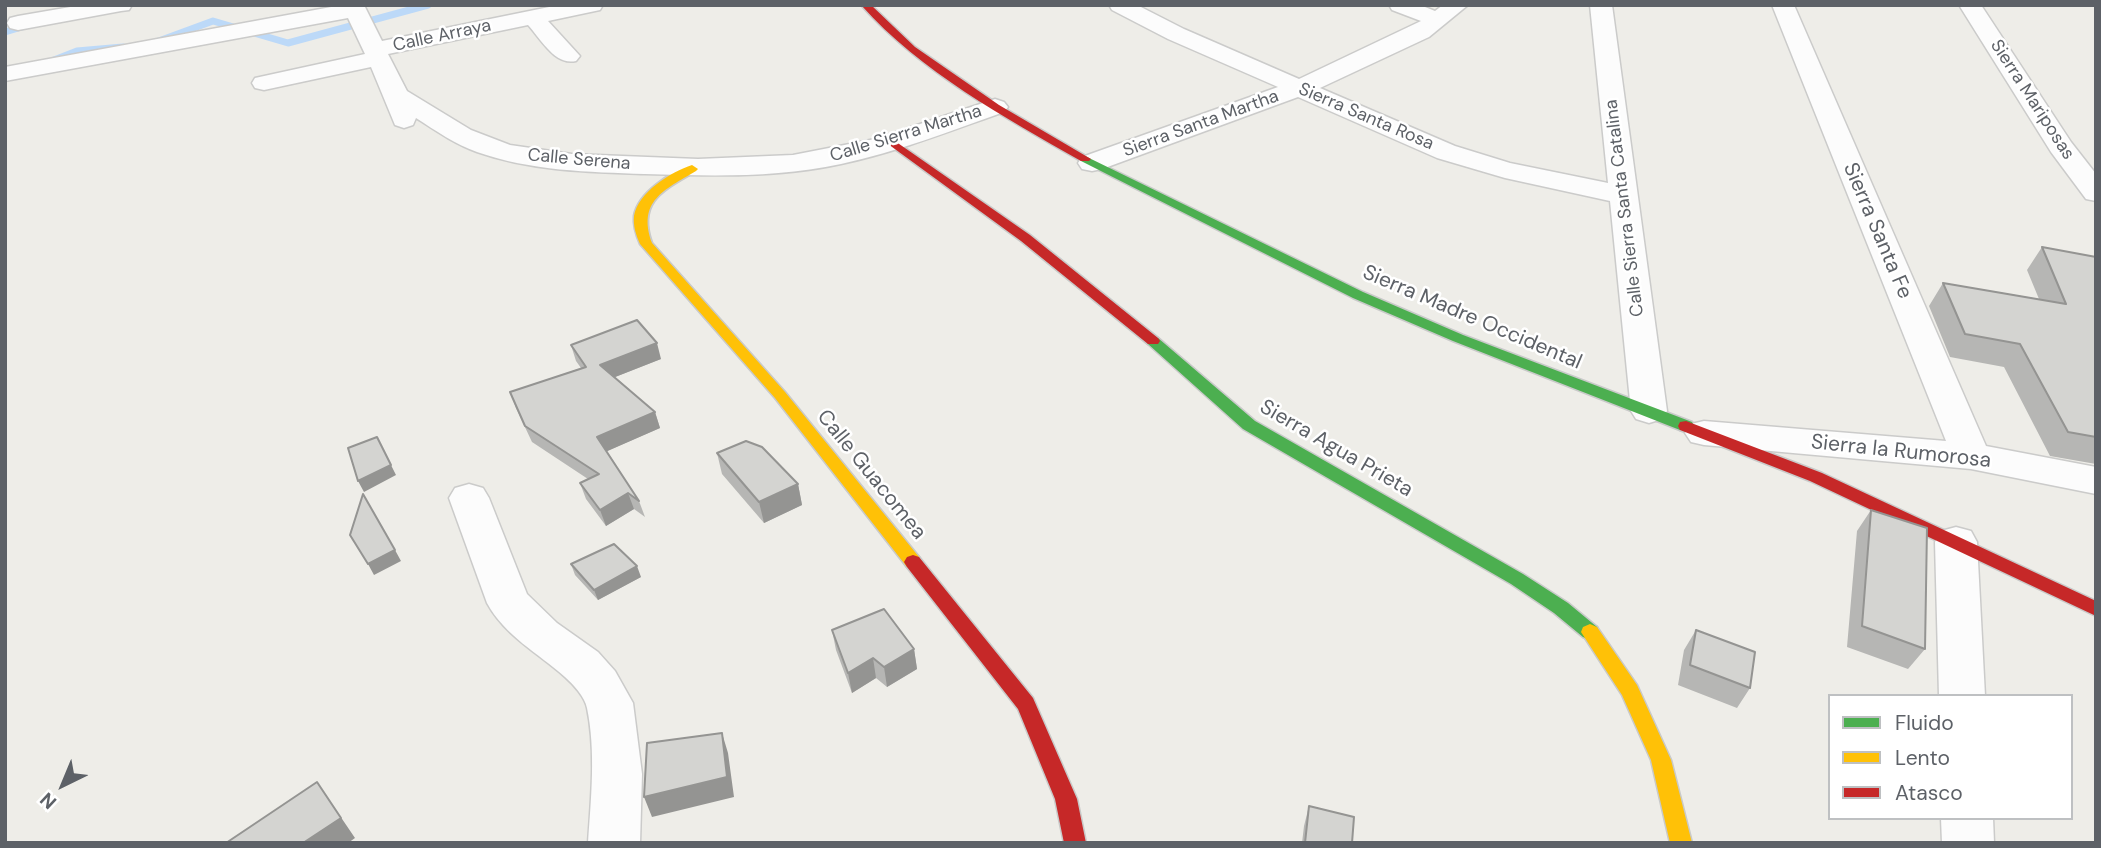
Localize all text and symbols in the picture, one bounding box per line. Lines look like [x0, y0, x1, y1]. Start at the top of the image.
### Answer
street label: Calle Arraya [391, 15, 493, 57]
street label: Sierra Mariposas [1985, 36, 2079, 164]
street label: Sierra Santa Rosa [1295, 79, 1437, 155]
street label: Sierra Santa Martha [1120, 86, 1282, 162]
street label: Calle Sierra Santa Catalina [1601, 98, 1649, 318]
street label: Calle Sierra Martha [828, 101, 984, 167]
street label: Calle Serena [527, 145, 631, 175]
street label: Sierra Santa Fe [1837, 159, 1917, 303]
street label: Sierra Madre Occidental [1359, 260, 1585, 376]
street label: Sierra Agua Prieta [1255, 395, 1417, 503]
street label: Calle Guacomea [811, 405, 931, 545]
street label: Sierra la Rumorosa [1810, 430, 1992, 474]
legend [1828, 694, 2073, 820]
text: Fluido [1895, 709, 1954, 737]
text: Lento [1895, 744, 1950, 772]
north arrow [28, 750, 98, 820]
text: Atasco [1895, 779, 1963, 807]
text: N [35, 787, 62, 815]

